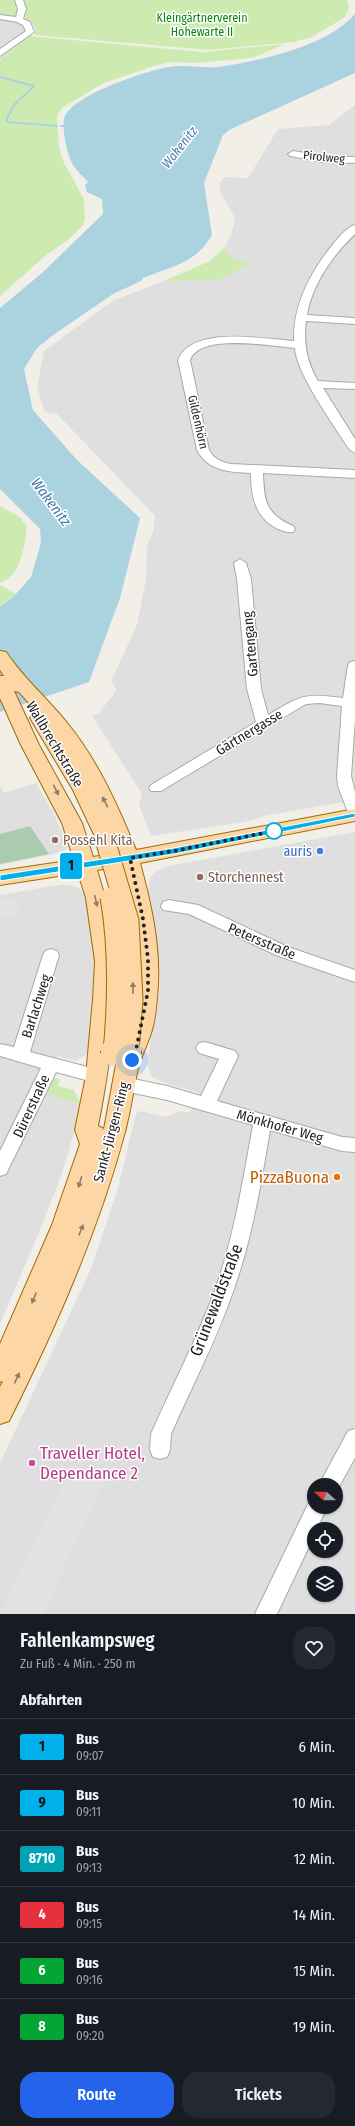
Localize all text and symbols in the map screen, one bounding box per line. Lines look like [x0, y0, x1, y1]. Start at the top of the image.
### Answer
park label: Kleingärtnerverein Hohewarte II [157, 11, 247, 39]
water label: Wakenitz [159, 123, 201, 171]
street label: Pirolweg [302, 148, 346, 166]
street label: Gildenhörn [185, 394, 211, 450]
water label: Wakenitz [27, 474, 75, 530]
street label: Gartengang [239, 610, 262, 677]
street label: Wallbrechtstraße [22, 698, 87, 790]
street label: Gärtnergasse [213, 706, 286, 759]
one-way arrow [53, 785, 59, 796]
one-way arrow [102, 796, 109, 808]
unlabelled marker [265, 822, 283, 840]
place label: Possehl Kita [63, 832, 133, 849]
marker: Possehl Kita [50, 835, 60, 845]
place label: auris [283, 843, 312, 860]
marker: auris [315, 846, 325, 856]
line badge: 1 [58, 853, 84, 879]
text: 1 [68, 857, 74, 874]
place label: Storchennest [208, 869, 284, 886]
marker: Storchennest [195, 872, 205, 882]
one-way arrow [94, 895, 100, 908]
street label: Petersstraße [225, 920, 298, 963]
street label: Barlachweg [18, 972, 55, 1040]
one-way arrow [130, 981, 136, 994]
your location [122, 1050, 142, 1070]
street label: Dürerstraße [9, 1072, 54, 1141]
street label: Sankt-Jürgen-Ring [90, 1080, 133, 1184]
street label: Mönkhofer Weg [235, 1106, 325, 1147]
place label: PizzaBuona [250, 1167, 329, 1188]
marker: PizzaBuona [332, 1172, 342, 1182]
one-way arrow [77, 1177, 83, 1189]
one-way arrow [79, 1223, 85, 1235]
street label: Grünewaldstraße [185, 1241, 248, 1359]
one-way arrow [31, 1292, 37, 1303]
one-way arrow [14, 1373, 20, 1384]
place label: Traveller Hotel, Dependance 2 [40, 1443, 145, 1484]
marker: Traveller Hotel, Dependance 2 [27, 1458, 37, 1468]
north arrow [307, 1478, 343, 1514]
map controls [307, 1478, 343, 1602]
button: locate [307, 1522, 343, 1558]
button: layers [307, 1566, 343, 1602]
button: heart [293, 1627, 335, 1669]
text: Fahlenkampsweg [20, 1629, 155, 1652]
text: Zu Fuß · 4 Min. · 250 m [20, 1656, 135, 1671]
text: Abfahrten [20, 1691, 82, 1709]
text: Bus [76, 1730, 99, 1748]
text: 1 [39, 1738, 45, 1755]
text: 6 Min. [299, 1738, 335, 1756]
text: 09:07 [76, 1748, 104, 1763]
text: Bus [76, 1786, 99, 1804]
text: 9 [38, 1794, 46, 1811]
text: 10 Min. [292, 1794, 335, 1812]
text: 09:11 [76, 1804, 101, 1819]
text: Bus [76, 1842, 99, 1860]
text: 8710 [29, 1850, 55, 1867]
text: 12 Min. [293, 1850, 335, 1868]
text: 09:13 [76, 1860, 102, 1875]
text: Bus [76, 1898, 99, 1916]
text: 4 [38, 1906, 46, 1923]
text: 14 Min. [293, 1906, 335, 1924]
text: 09:15 [76, 1916, 102, 1931]
text: Bus [76, 1954, 99, 1972]
text: 6 [38, 1962, 46, 1979]
text: 15 Min. [293, 1962, 335, 1980]
text: 09:16 [76, 1972, 103, 1987]
text: Bus [76, 2010, 99, 2028]
text: 8 [38, 2018, 46, 2035]
text: 19 Min. [293, 2018, 335, 2036]
text: 09:20 [76, 2028, 104, 2043]
button: Route [20, 2072, 174, 2118]
button: Tickets [182, 2072, 335, 2118]

